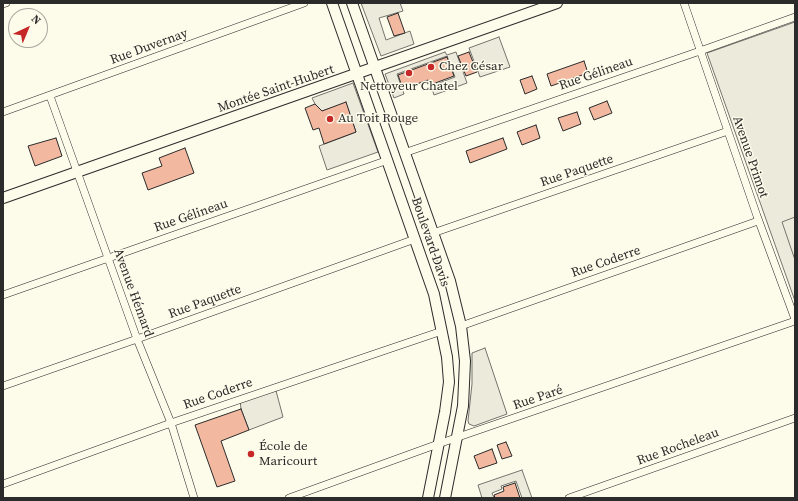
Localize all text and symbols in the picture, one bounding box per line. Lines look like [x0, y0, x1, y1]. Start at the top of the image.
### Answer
north arrow [8, 8, 48, 48]
text: N [28, 12, 44, 28]
street label: Rue Duvernay [108, 26, 190, 68]
street label: Rue Gélineau [557, 54, 635, 94]
place label: Chez César [439, 59, 503, 75]
street label: Montée Saint-Hubert [216, 62, 336, 116]
marker: Chez César [426, 62, 436, 72]
marker: Nettoyeur Chatel [404, 68, 414, 78]
place label: Nettoyeur Chatel [360, 79, 458, 95]
place label: Au Toit Rouge [338, 111, 418, 127]
marker: Au Toit Rouge [325, 114, 335, 124]
street label: Avenue Primot [729, 114, 771, 200]
street label: Rue Paquette [538, 151, 616, 191]
street label: Boulevard Davis [407, 195, 453, 289]
street label: Rue Gélineau [152, 196, 230, 236]
street label: Rue Coderre [569, 243, 643, 281]
street label: Avenue Hémard [110, 246, 156, 340]
street label: Rue Paquette [167, 282, 243, 322]
street label: Rue Coderre [181, 375, 255, 413]
street label: Rue Paré [511, 382, 565, 414]
street label: Rue Rocheleau [635, 425, 721, 469]
place label: École de Maricourt [259, 439, 317, 470]
marker: École de Maricourt [246, 449, 256, 459]

